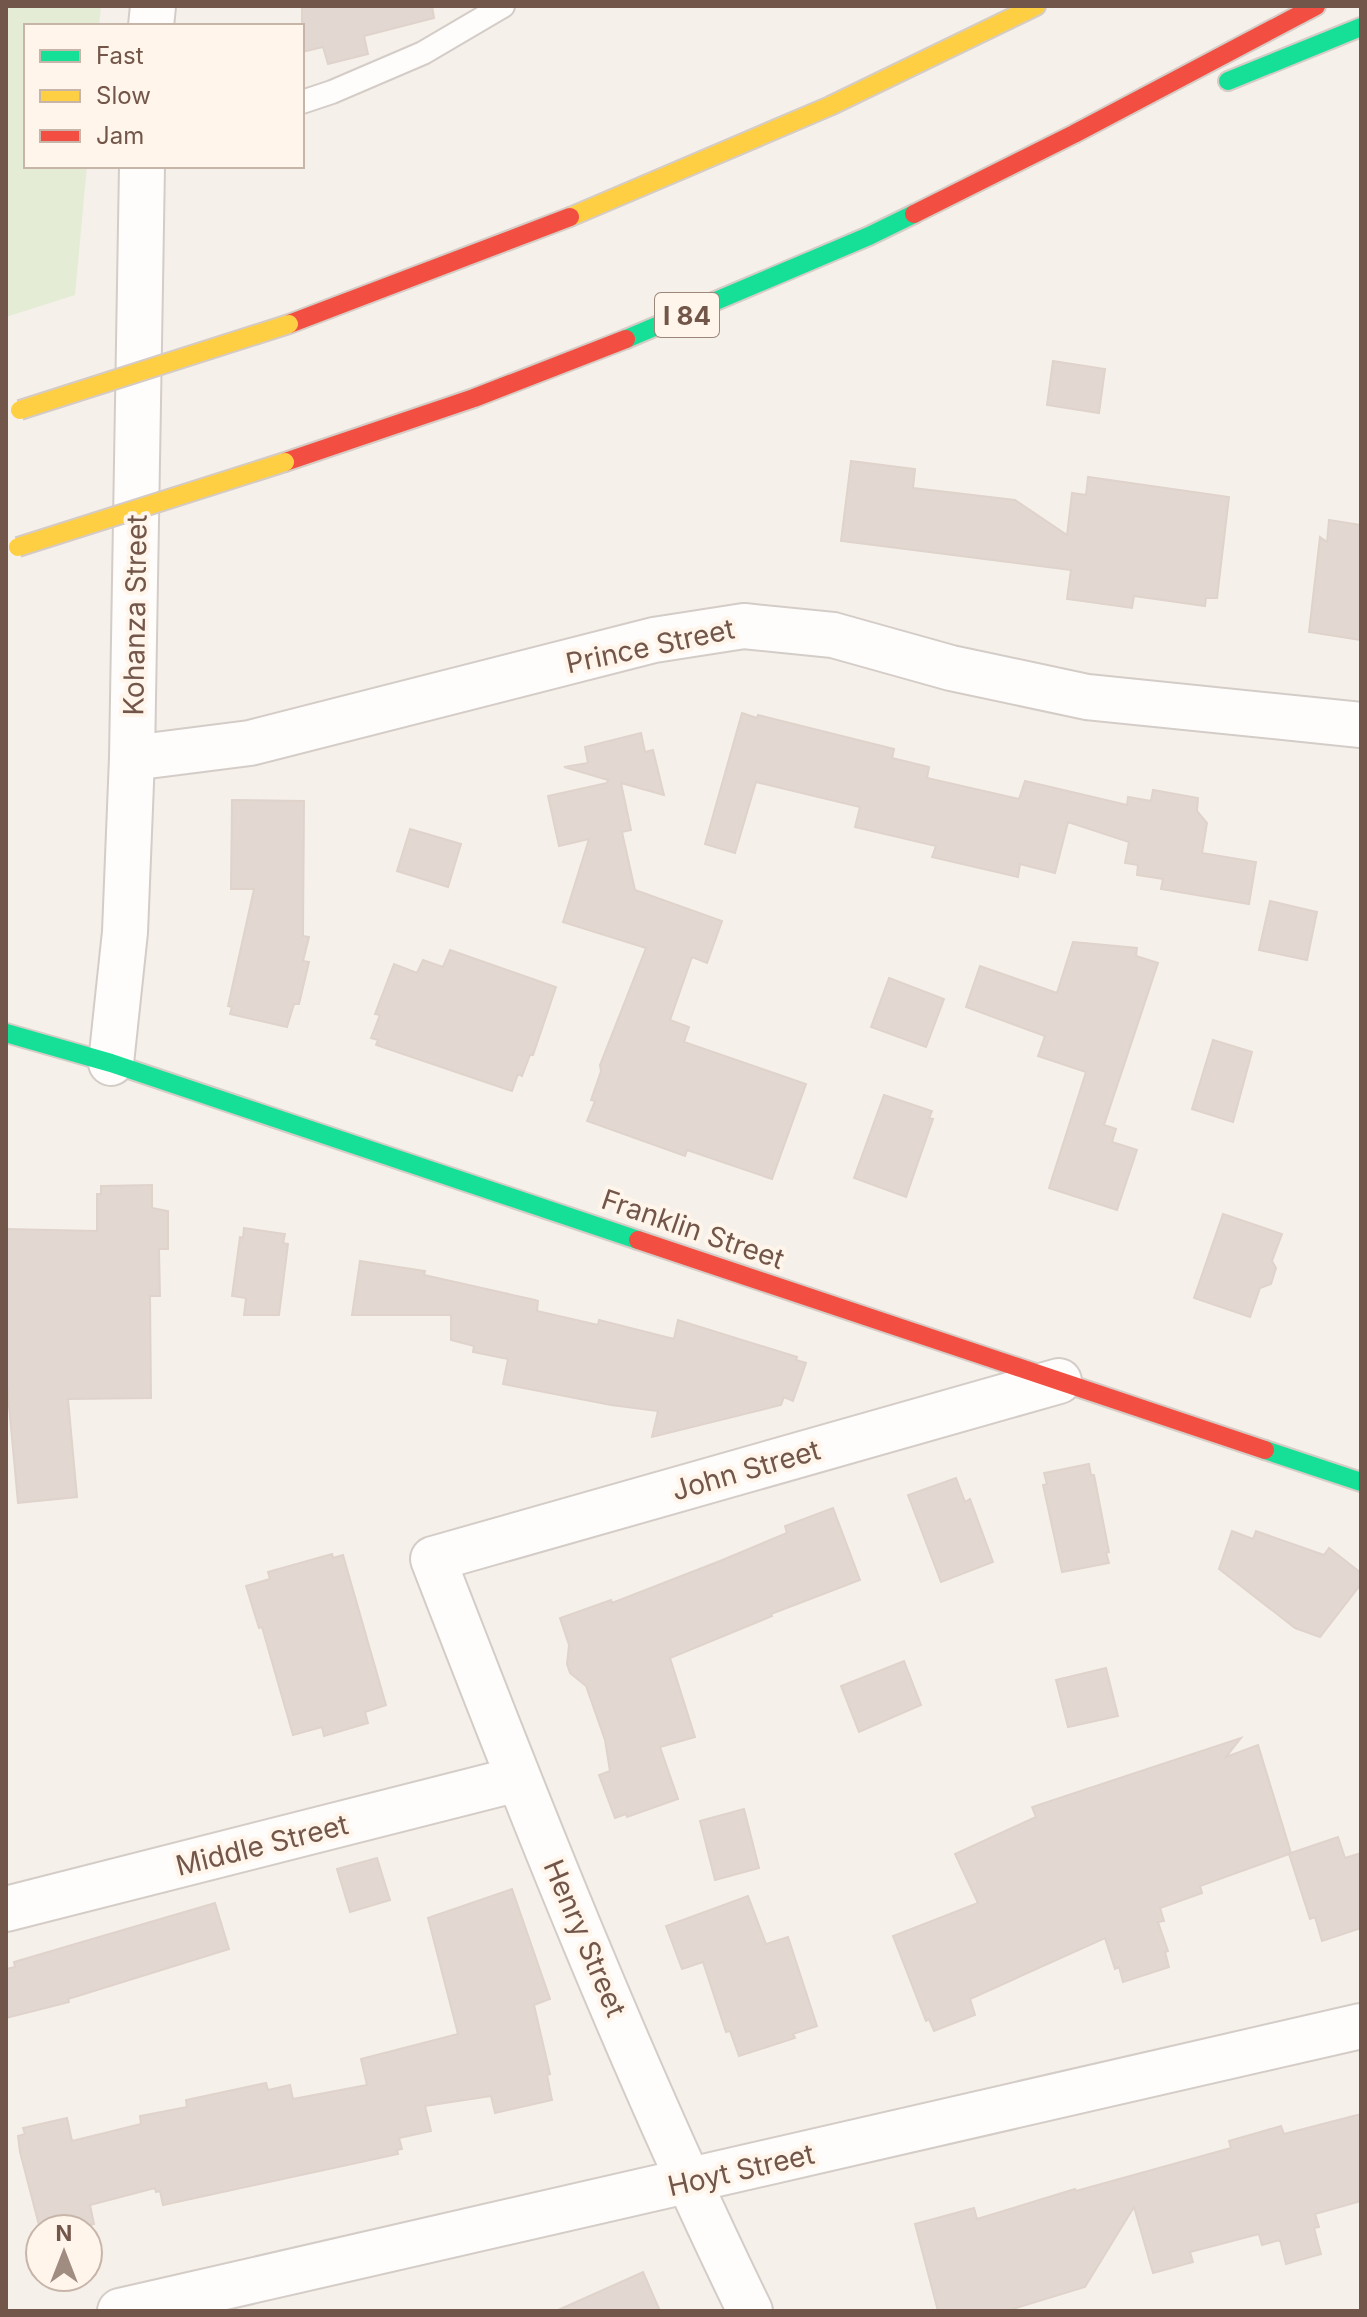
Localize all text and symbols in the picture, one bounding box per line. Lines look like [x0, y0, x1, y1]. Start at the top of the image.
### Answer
legend [24, 24, 304, 168]
text: Fast [96, 41, 144, 70]
text: Slow [96, 81, 151, 110]
text: Jam [96, 121, 144, 150]
road number: I 84 [655, 293, 719, 337]
street label: Kohanza Street [116, 514, 154, 716]
street label: Prince Street [563, 612, 737, 680]
street label: Franklin Street [597, 1182, 789, 1276]
street label: John Street [668, 1433, 824, 1507]
street label: Middle Street [172, 1807, 352, 1883]
street label: Henry Street [537, 1854, 633, 2022]
street label: Hoyt Street [664, 2137, 818, 2203]
north arrow [24, 2213, 104, 2293]
text: N [56, 2220, 72, 2246]

